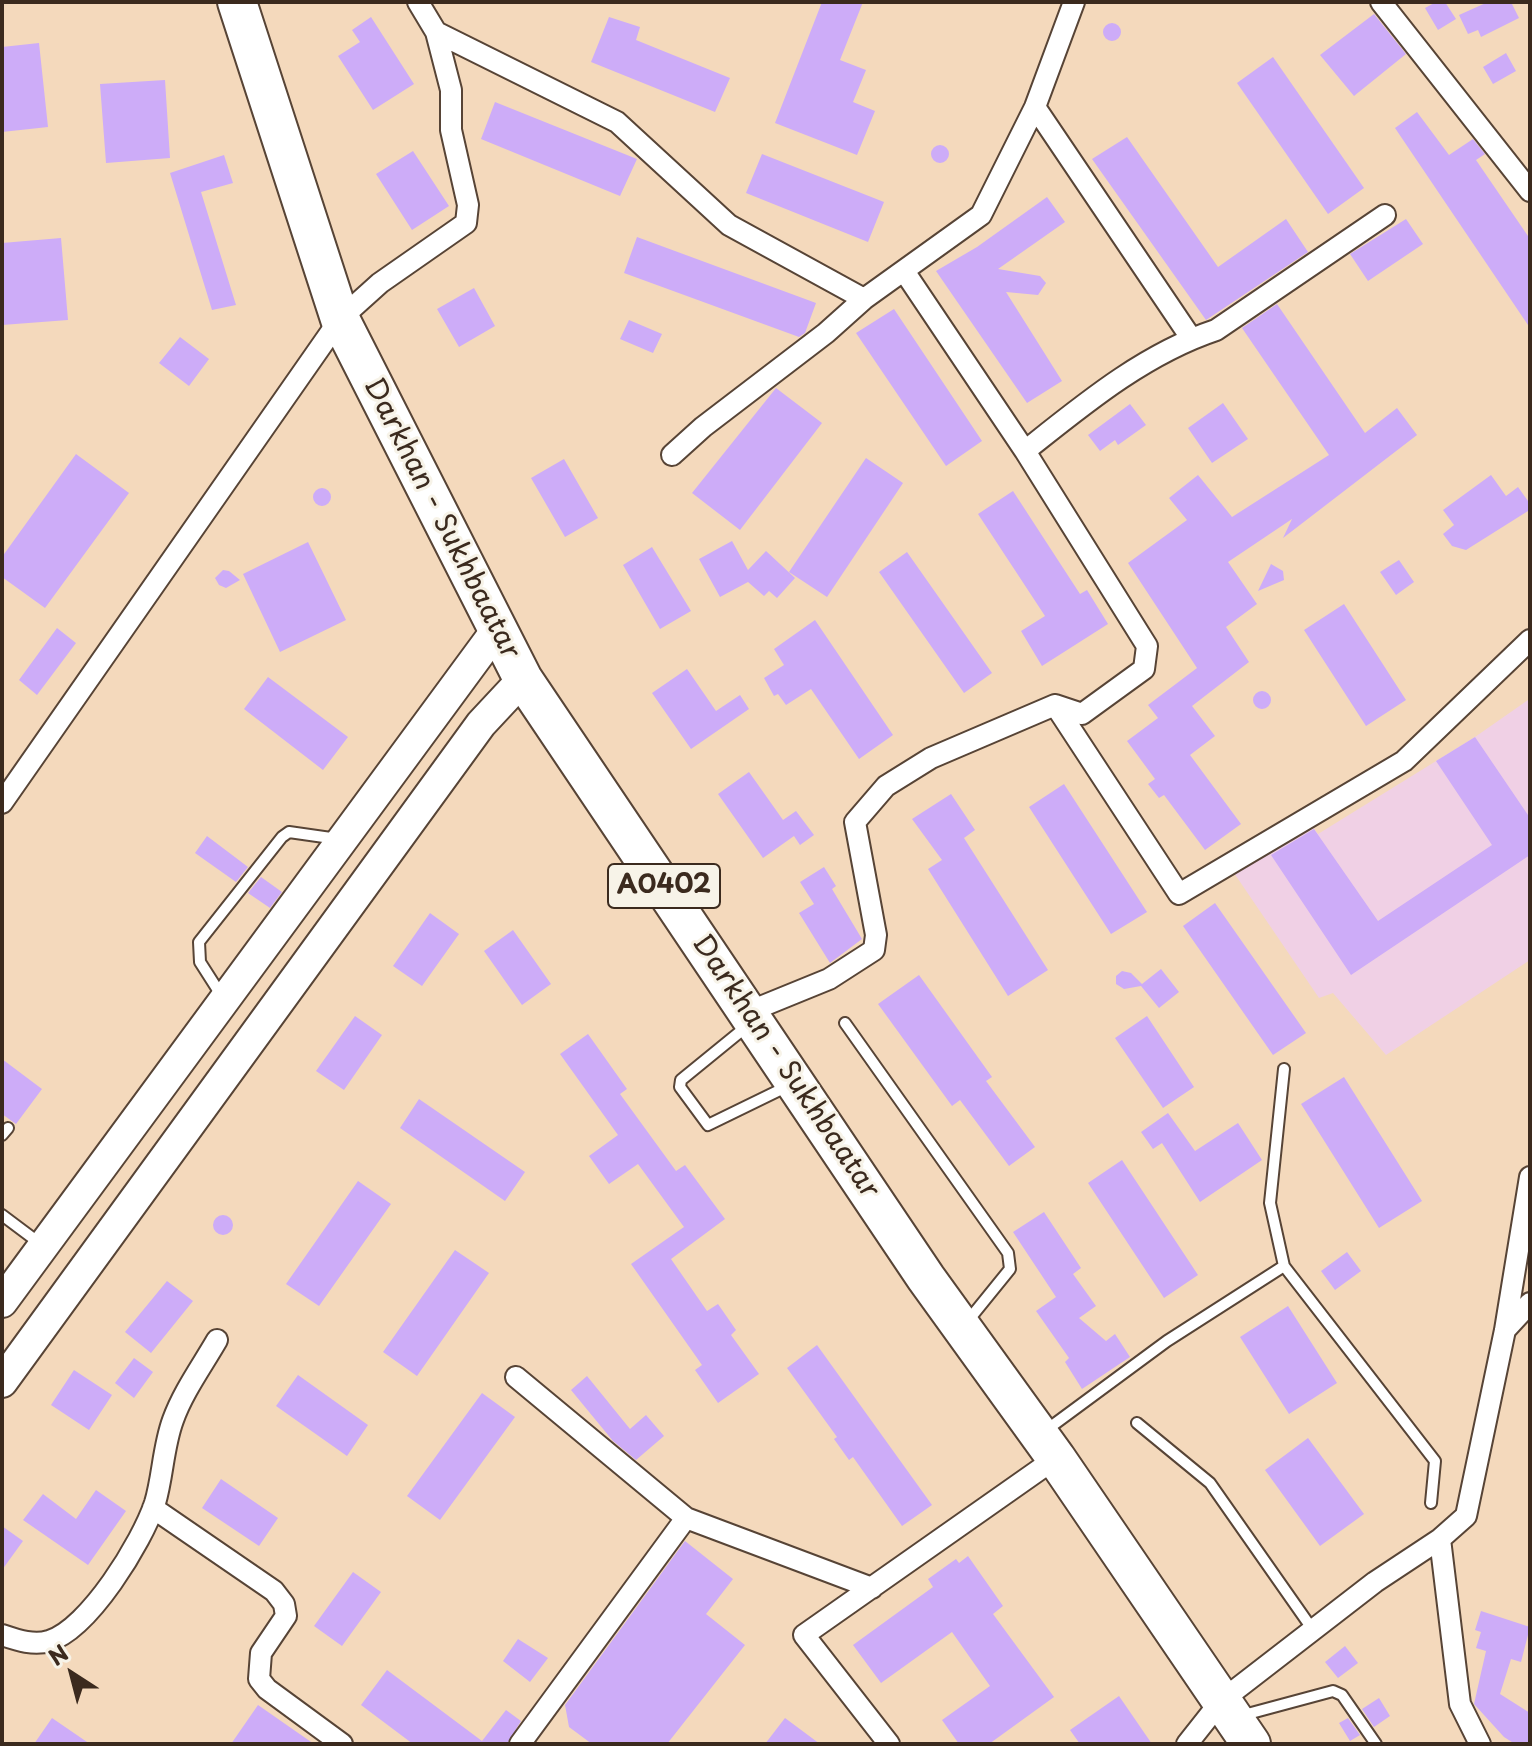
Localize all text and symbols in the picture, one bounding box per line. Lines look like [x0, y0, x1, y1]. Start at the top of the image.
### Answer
street label: Darkhan - Sukhbaatar [355, 373, 527, 665]
road number: A0402 [608, 864, 720, 908]
street label: Darkhan - Sukhbaatar [684, 929, 886, 1205]
north arrow [32, 1634, 112, 1714]
text: N [41, 1636, 74, 1673]

